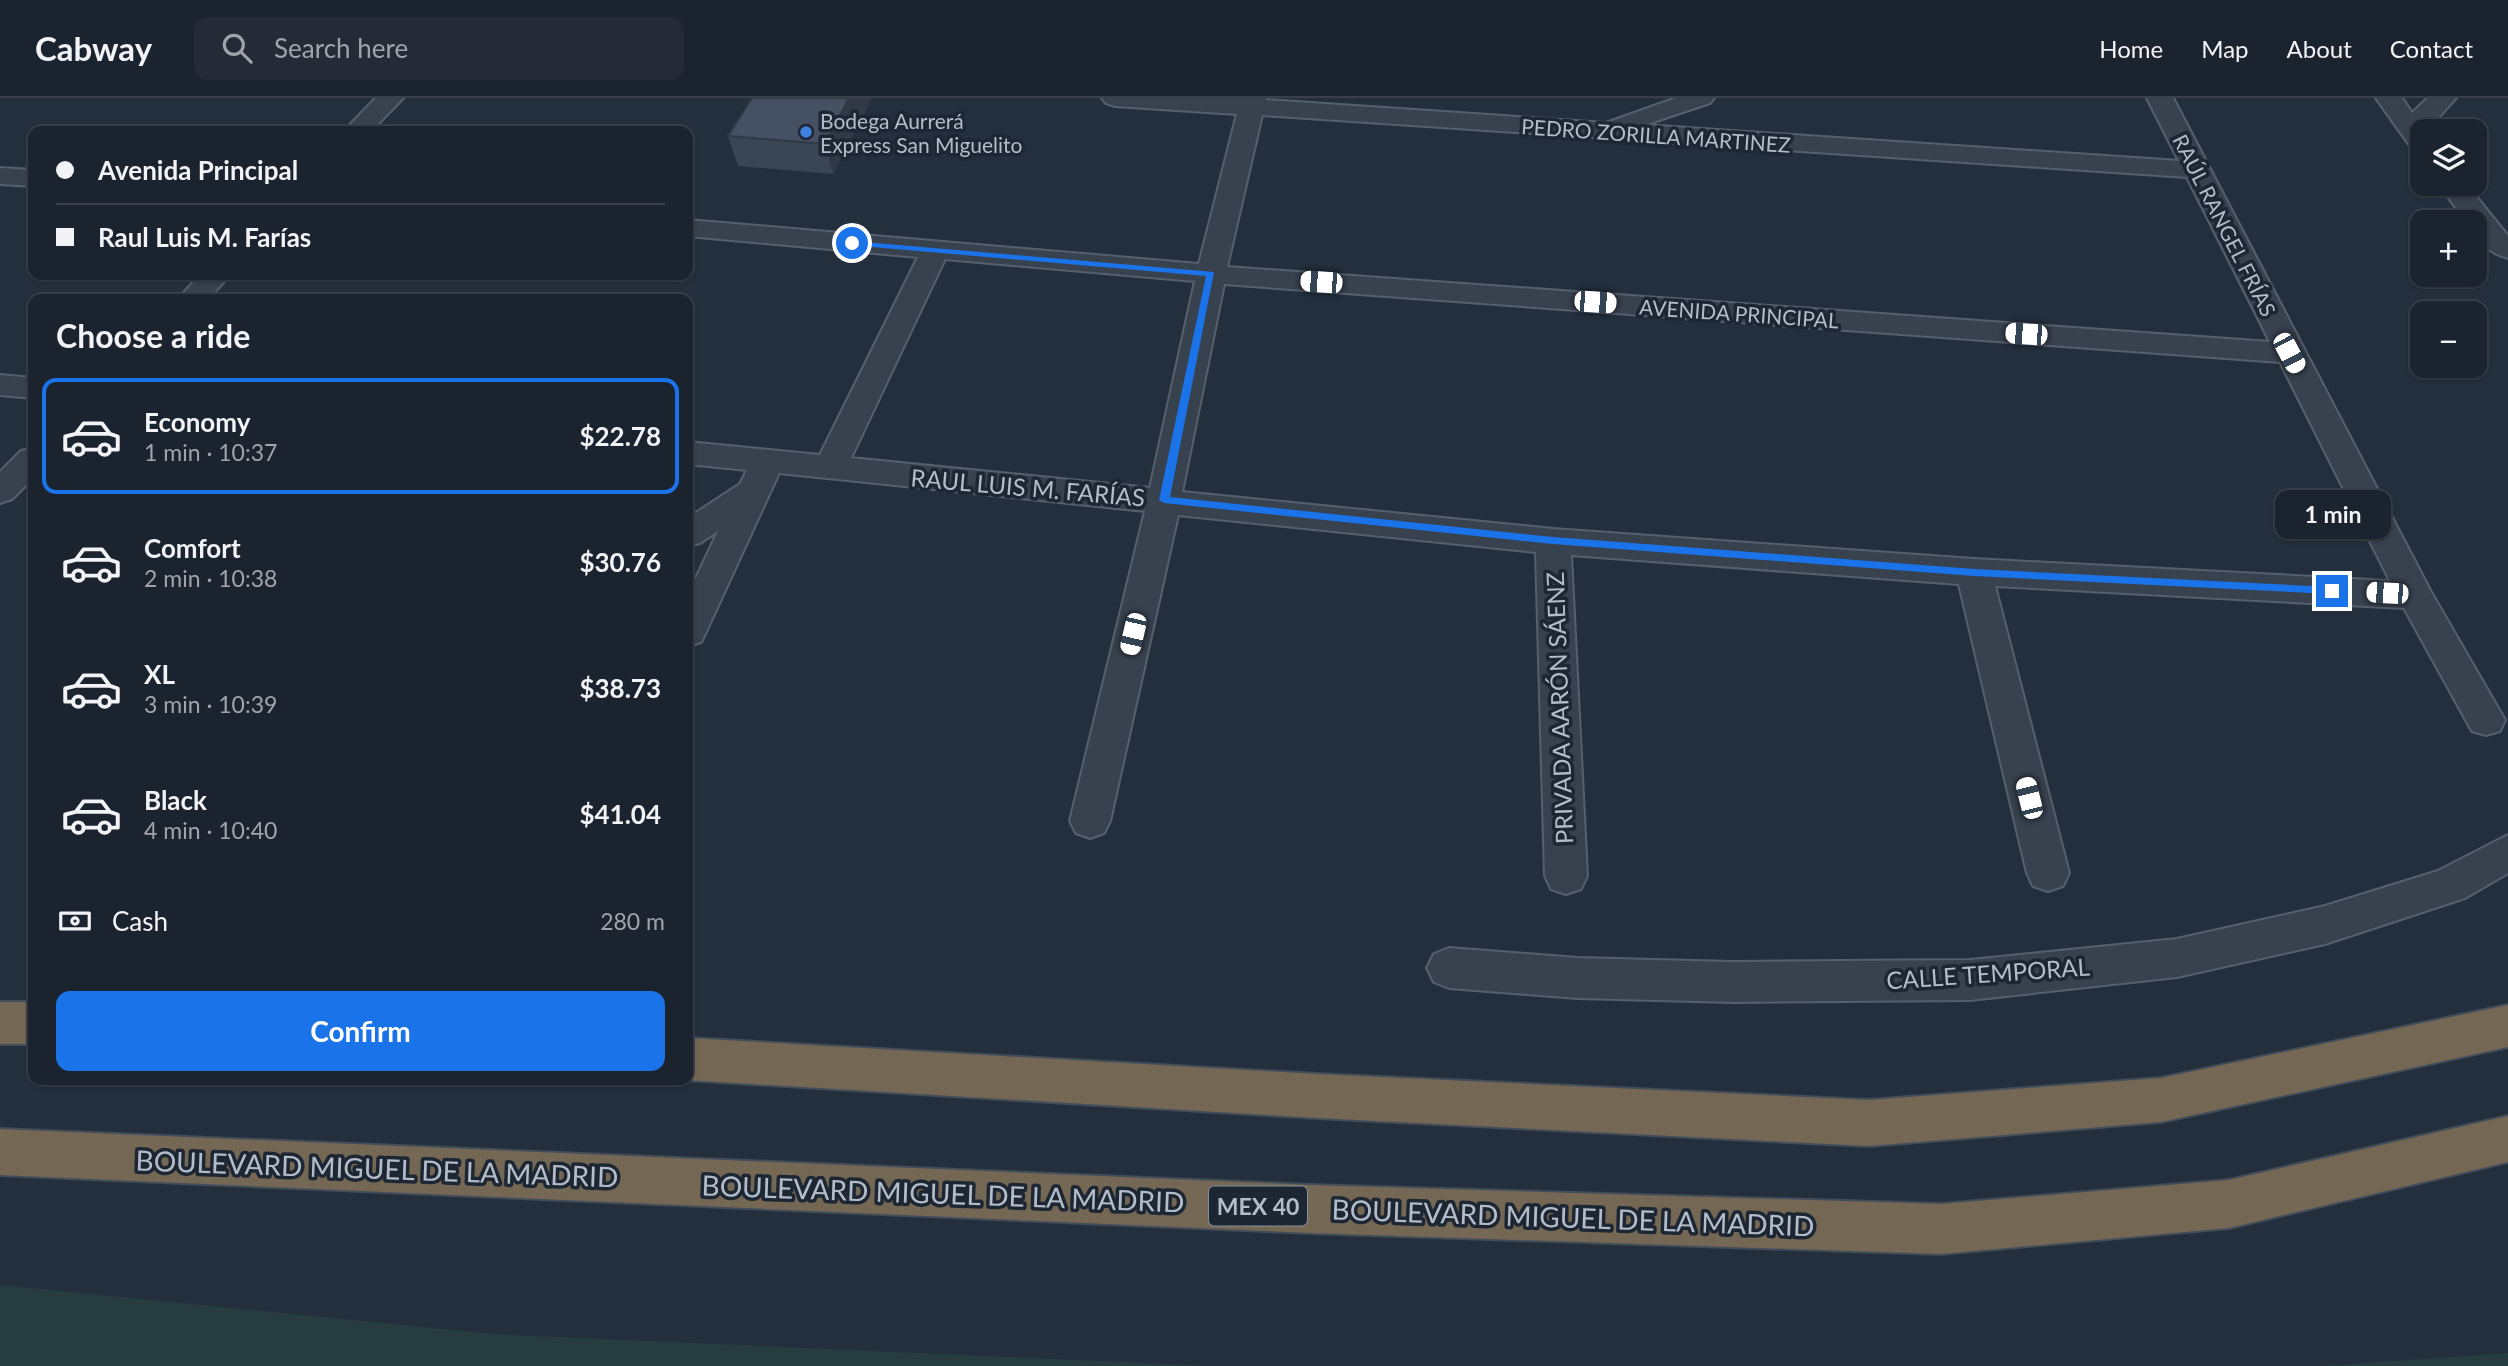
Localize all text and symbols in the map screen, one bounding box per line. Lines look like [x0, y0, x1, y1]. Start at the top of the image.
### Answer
search box [194, 17, 684, 80]
text: Cabway [35, 28, 152, 68]
icon: search [218, 29, 256, 67]
text: Search here [274, 32, 408, 64]
text: Home [2099, 34, 2163, 63]
text: Map [2201, 34, 2249, 63]
text: About [2287, 34, 2352, 63]
text: Contact [2390, 34, 2473, 63]
place label: Bodega Aurrerá Express San Miguelito [820, 108, 1023, 157]
street label: PEDRO ZORILLA MARTINEZ [1520, 113, 1792, 157]
map controls [2410, 119, 2487, 378]
button: layers [2410, 119, 2487, 196]
marker: Bodega Aurrerá Express San Miguelito [798, 124, 814, 140]
street label: RAÚL RANGEL FRÍAS [2168, 130, 2282, 320]
text: Avenida Principal [98, 154, 298, 186]
button: + [2410, 210, 2487, 287]
text: Raul Luis M. Farías [98, 221, 311, 253]
route start [836, 227, 868, 259]
car [1300, 270, 1343, 294]
car [1574, 290, 1617, 314]
street label: AVENIDA PRINCIPAL [1638, 294, 1840, 332]
button: − [2410, 301, 2487, 378]
text: Choose a ride [56, 316, 250, 355]
car [2005, 322, 2048, 346]
car [2270, 330, 2309, 376]
icon: car [60, 405, 123, 468]
text: Economy [144, 406, 250, 438]
text: $22.78 [579, 420, 661, 452]
text: 1 min · 10:37 [144, 438, 277, 466]
street label: RAUL LUIS M. FARÍAS [910, 462, 1146, 512]
callout: 1 min [2274, 490, 2390, 538]
text: 1 min [2304, 500, 2362, 528]
icon: car [60, 531, 123, 594]
text: Comfort [144, 532, 241, 564]
text: $30.76 [579, 546, 661, 578]
text: 2 min · 10:38 [144, 564, 277, 592]
street label: PRIVADA AARÓN SÁENZ [1540, 571, 1578, 845]
route end [2316, 575, 2348, 607]
car [2366, 581, 2409, 605]
car [1119, 611, 1148, 657]
icon: car [60, 657, 123, 720]
text: XL [144, 658, 175, 690]
text: $38.73 [579, 672, 661, 704]
text: 3 min · 10:39 [144, 690, 277, 718]
car [2014, 775, 2045, 821]
icon: car [60, 783, 123, 846]
text: Black [144, 784, 207, 816]
text: $41.04 [579, 798, 661, 830]
text: 4 min · 10:40 [144, 816, 277, 844]
icon: cash [56, 902, 94, 940]
text: Cash [112, 905, 168, 937]
text: 280 m [600, 907, 665, 935]
street label: CALLE TEMPORAL [1885, 951, 2091, 995]
button: Confirm [56, 991, 665, 1071]
street label: BOULEVARD MIGUEL DE LA MADRID [135, 1143, 619, 1193]
street label: BOULEVARD MIGUEL DE LA MADRID [701, 1168, 1185, 1218]
road number: MEX 40 [1209, 1186, 1307, 1226]
street label: BOULEVARD MIGUEL DE LA MADRID [1331, 1192, 1815, 1242]

